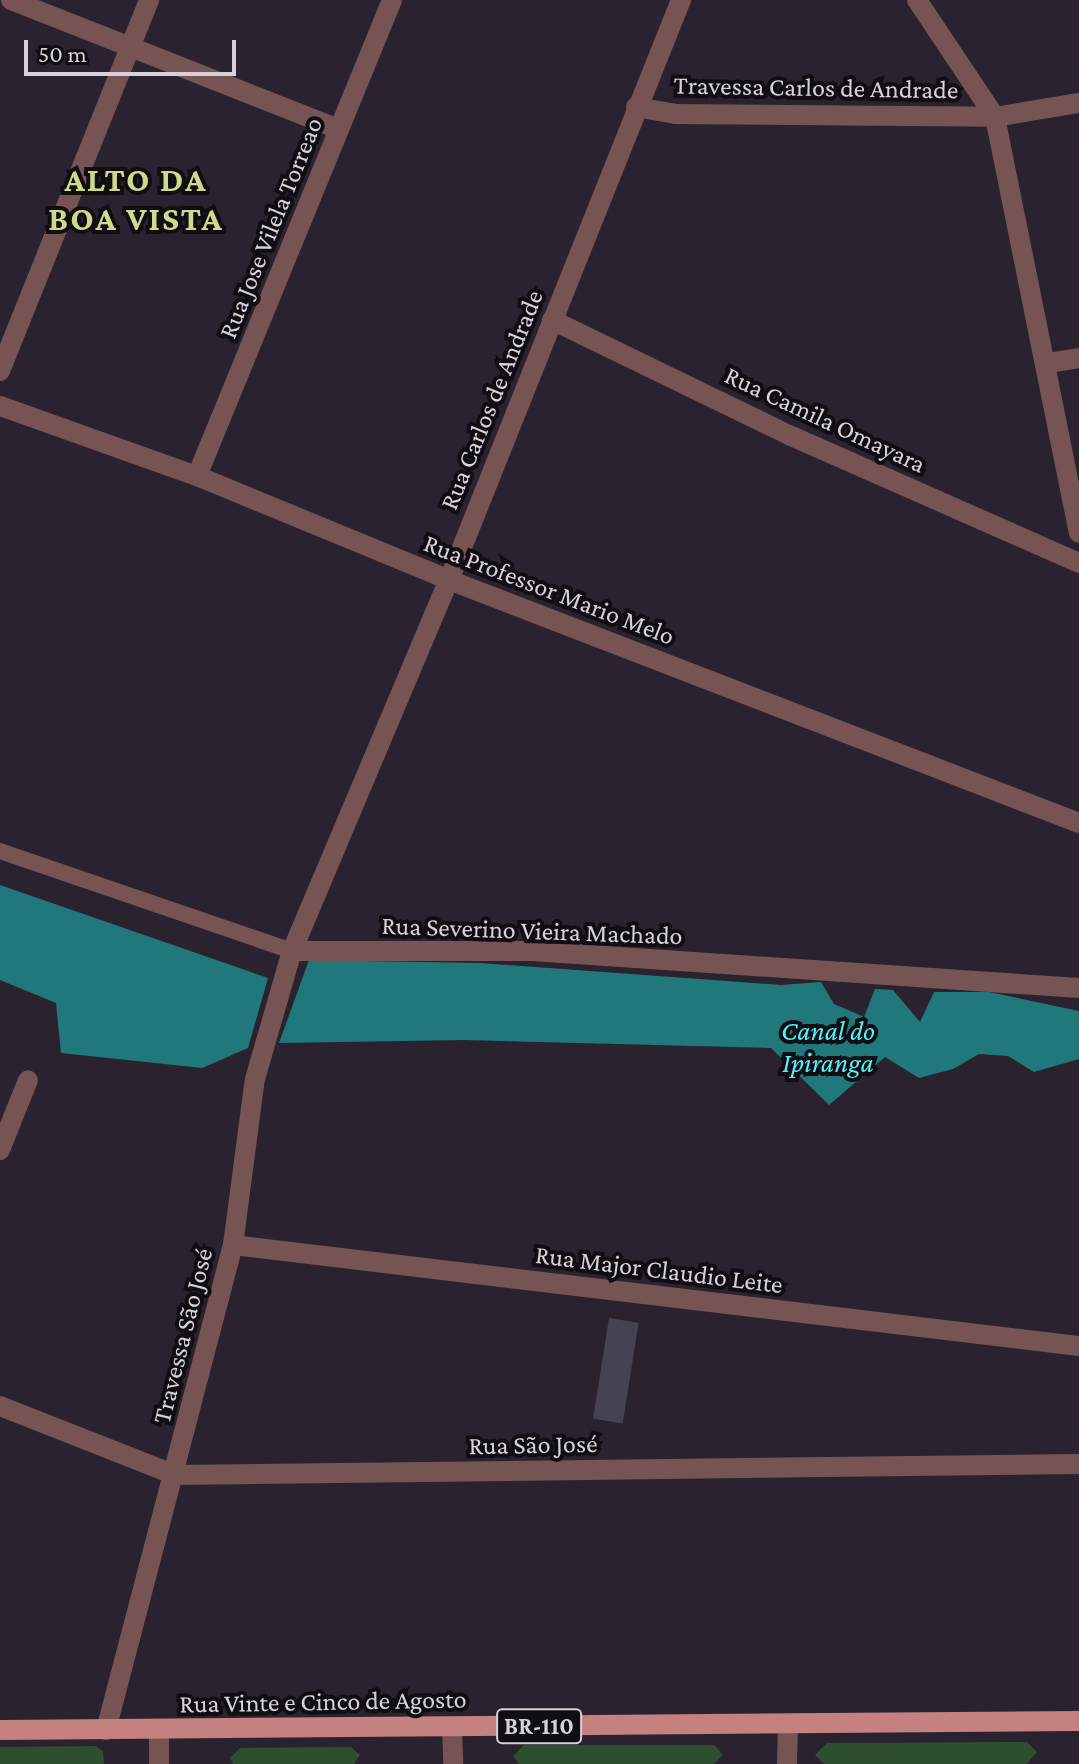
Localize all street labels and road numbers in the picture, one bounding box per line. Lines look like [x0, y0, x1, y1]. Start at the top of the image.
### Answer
street label: Travessa Carlos de Andrade [673, 70, 959, 106]
street label: Rua Jose Vilela Torreao [212, 113, 330, 343]
street label: Rua Carlos de Andrade [434, 286, 550, 514]
street label: Rua Camila Omayara [719, 360, 931, 480]
street label: Rua Professor Mario Melo [419, 528, 679, 652]
street label: Rua Severino Vieira Machado [381, 910, 683, 952]
street label: Rua Major Claudio Leite [534, 1239, 784, 1301]
street label: Travessa São José [146, 1245, 220, 1427]
street label: Rua São José [468, 1428, 598, 1462]
street label: Rua Vinte e Cinco de Agosto [179, 1684, 467, 1720]
road number: BR-110 [495, 1706, 583, 1746]

